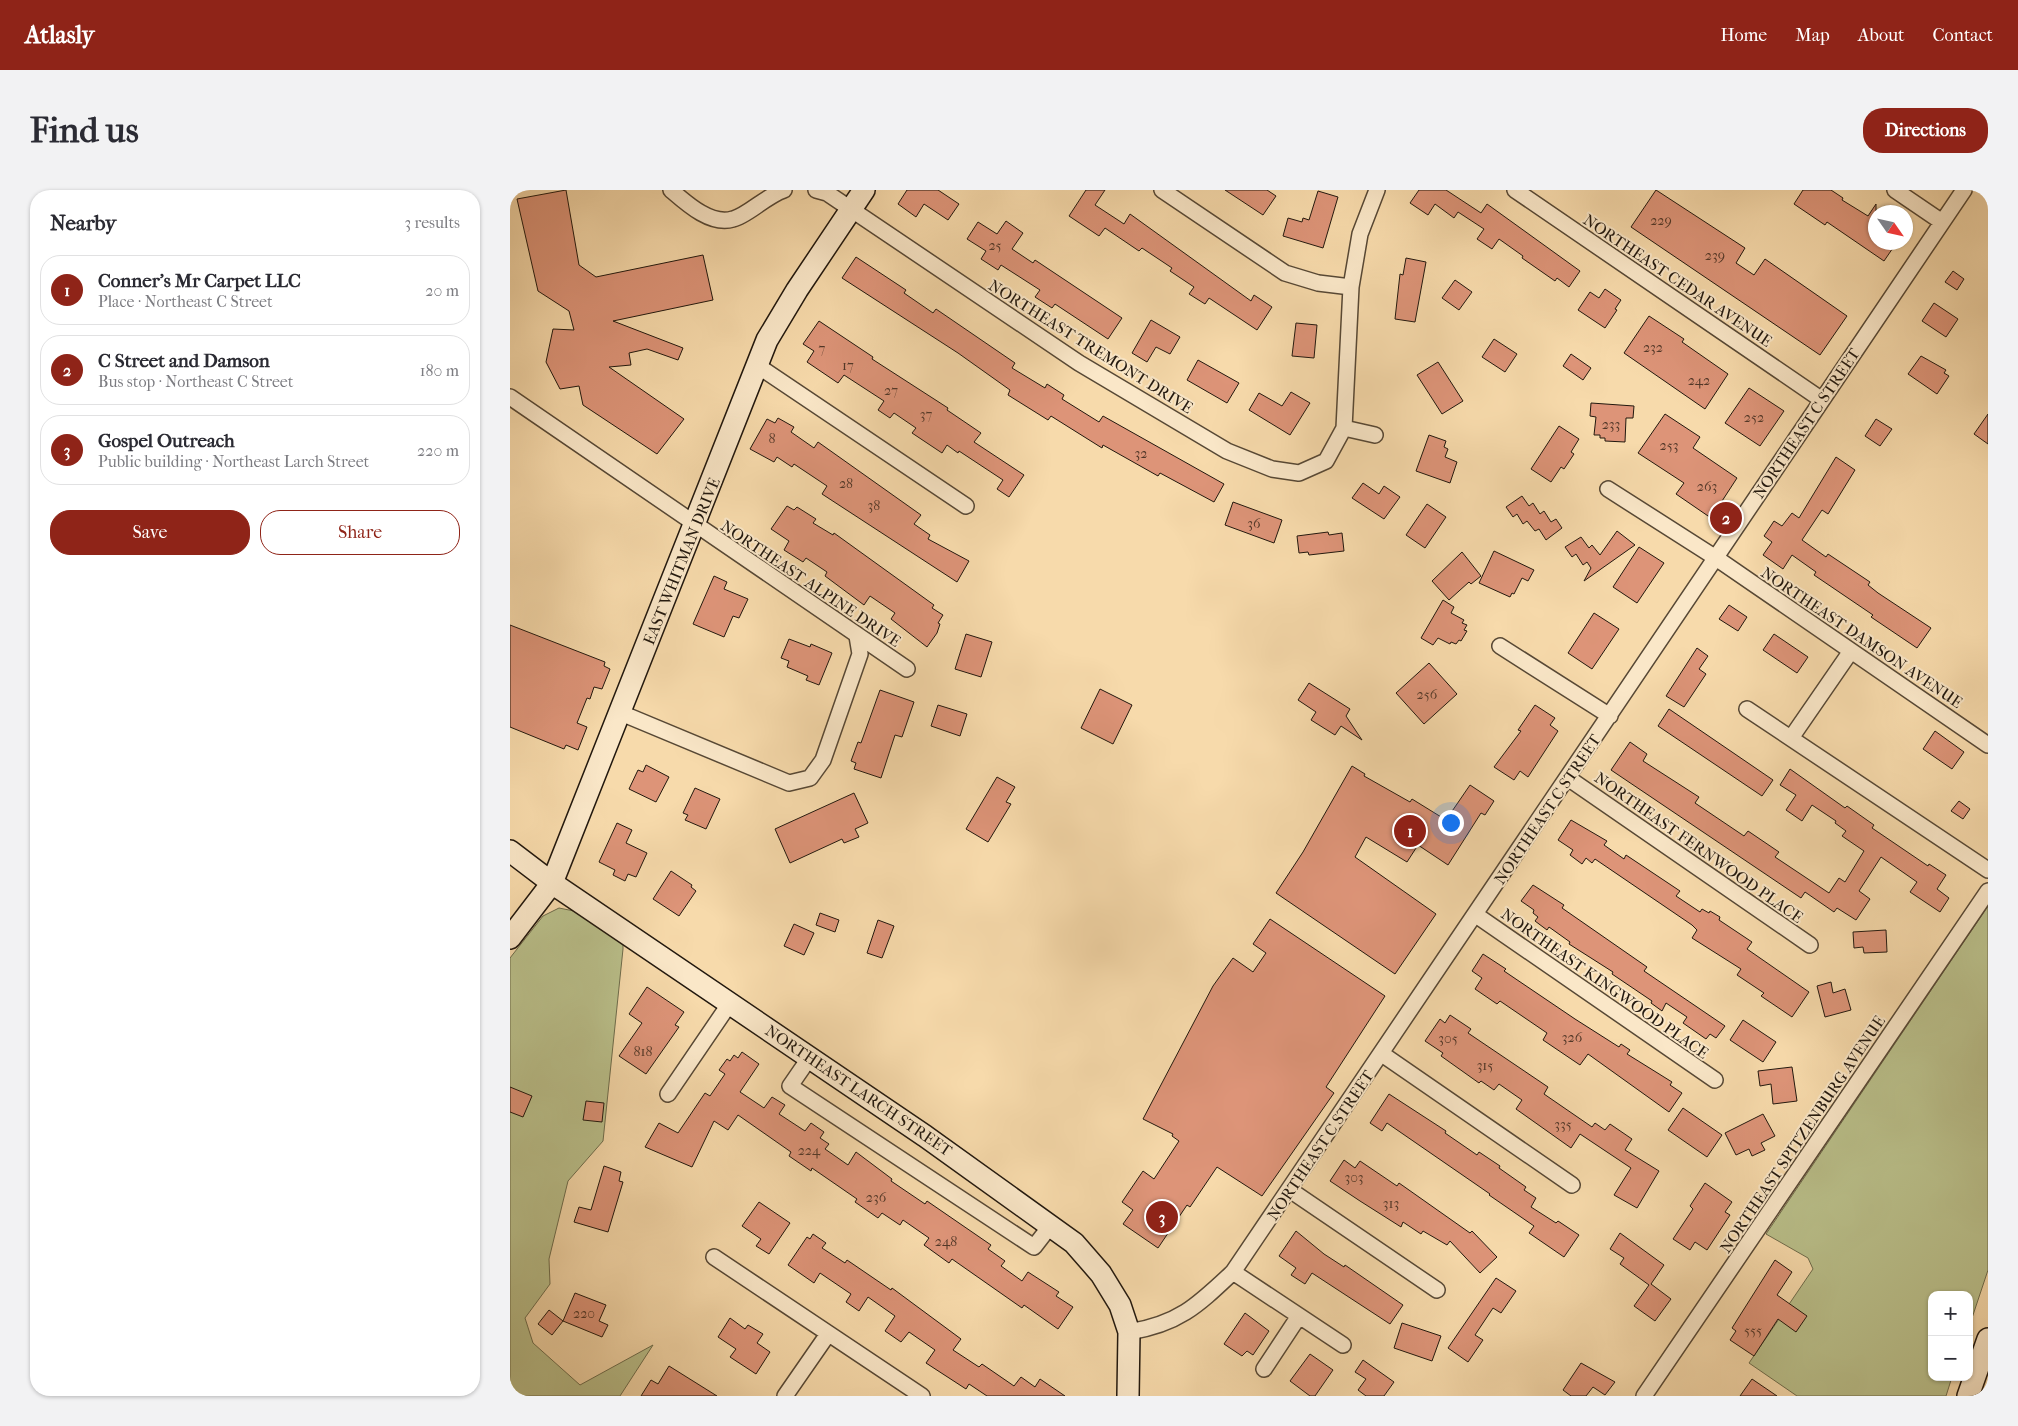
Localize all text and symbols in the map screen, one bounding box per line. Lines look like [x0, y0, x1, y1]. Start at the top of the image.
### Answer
text: Atlasly [25, 21, 94, 49]
text: Home [1720, 25, 1767, 46]
text: Map [1795, 25, 1830, 46]
text: About [1858, 25, 1904, 46]
text: Contact [1932, 25, 1993, 46]
button: Directions [1863, 108, 1988, 153]
text: Find us [30, 110, 139, 151]
north arrow [1868, 205, 1913, 250]
street label: NORTHEAST CEDAR AVENUE [1580, 210, 1776, 351]
text: Nearby [50, 211, 116, 235]
house number: 229 [1650, 212, 1672, 229]
text: 3 results [404, 213, 460, 232]
house number: 25 [988, 237, 1002, 254]
house number: 239 [1705, 247, 1725, 264]
text: Conner's Mr Carpet LLC [98, 270, 301, 292]
street label: NORTHEAST TREMONT DRIVE [985, 276, 1197, 417]
text: 1 [64, 281, 70, 300]
text: 20 m [425, 281, 459, 300]
text: Place · Northeast C Street [98, 292, 273, 311]
house number: 232 [1643, 339, 1663, 356]
house number: 7 [819, 340, 826, 357]
street label: NORTHEAST C STREET [1749, 345, 1864, 502]
text: C Street and Damson [98, 350, 270, 372]
house number: 17 [842, 357, 854, 374]
text: 2 [63, 361, 71, 380]
text: 180 m [420, 361, 459, 380]
text: Bus stop · Northeast C Street [98, 372, 293, 391]
house number: 242 [1688, 372, 1710, 389]
house number: 27 [884, 382, 898, 399]
house number: 37 [920, 406, 932, 423]
house number: 252 [1744, 409, 1764, 426]
house number: 233 [1602, 416, 1620, 433]
text: Gospel Outreach [98, 430, 235, 452]
house number: 8 [768, 430, 776, 447]
house number: 253 [1660, 437, 1679, 454]
text: 3 [64, 441, 70, 460]
text: 220 m [417, 441, 459, 460]
house number: 32 [1135, 445, 1147, 462]
text: Public building · Northeast Larch Street [98, 452, 369, 471]
street label: EAST WHITMAN DRIVE [639, 475, 724, 648]
house number: 28 [839, 475, 853, 492]
house number: 263 [1697, 478, 1717, 495]
house number: 38 [868, 497, 880, 514]
pin: 2 [1710, 499, 1742, 537]
button: Save [50, 510, 250, 555]
button: Share [260, 510, 460, 555]
house number: 36 [1247, 515, 1261, 532]
street label: NORTHEAST ALPINE DRIVE [717, 516, 904, 651]
street label: NORTHEAST DAMSON AVENUE [1757, 563, 1966, 712]
house number: 256 [1417, 686, 1438, 703]
street label: NORTHEAST C STREET [1490, 731, 1605, 888]
street label: NORTHEAST FERNWOOD PLACE [1591, 768, 1807, 927]
your location [1438, 810, 1464, 836]
pin: 1 [1394, 812, 1426, 850]
street label: NORTHEAST KINGWOOD PLACE [1497, 904, 1712, 1063]
street label: NORTHEAST SPITZENBURG AVENUE [1716, 1012, 1889, 1256]
street label: NORTHEAST LARCH STREET [762, 1021, 956, 1160]
house number: 326 [1562, 1029, 1583, 1046]
house number: 305 [1438, 1030, 1458, 1047]
house number: 818 [633, 1043, 653, 1060]
house number: 315 [1477, 1057, 1493, 1074]
street label: NORTHEAST C STREET [1263, 1067, 1378, 1224]
house number: 335 [1554, 1116, 1572, 1133]
house number: 224 [798, 1142, 821, 1159]
house number: 303 [1344, 1169, 1364, 1186]
house number: 236 [866, 1189, 887, 1206]
house number: 313 [1383, 1195, 1399, 1212]
pin: 3 [1146, 1198, 1178, 1236]
house number: 248 [935, 1233, 957, 1250]
map controls [1928, 1291, 1973, 1381]
button: + [1928, 1291, 1973, 1336]
house number: 220 [573, 1305, 595, 1322]
house number: 555 [1744, 1322, 1762, 1339]
button: − [1928, 1336, 1973, 1381]

